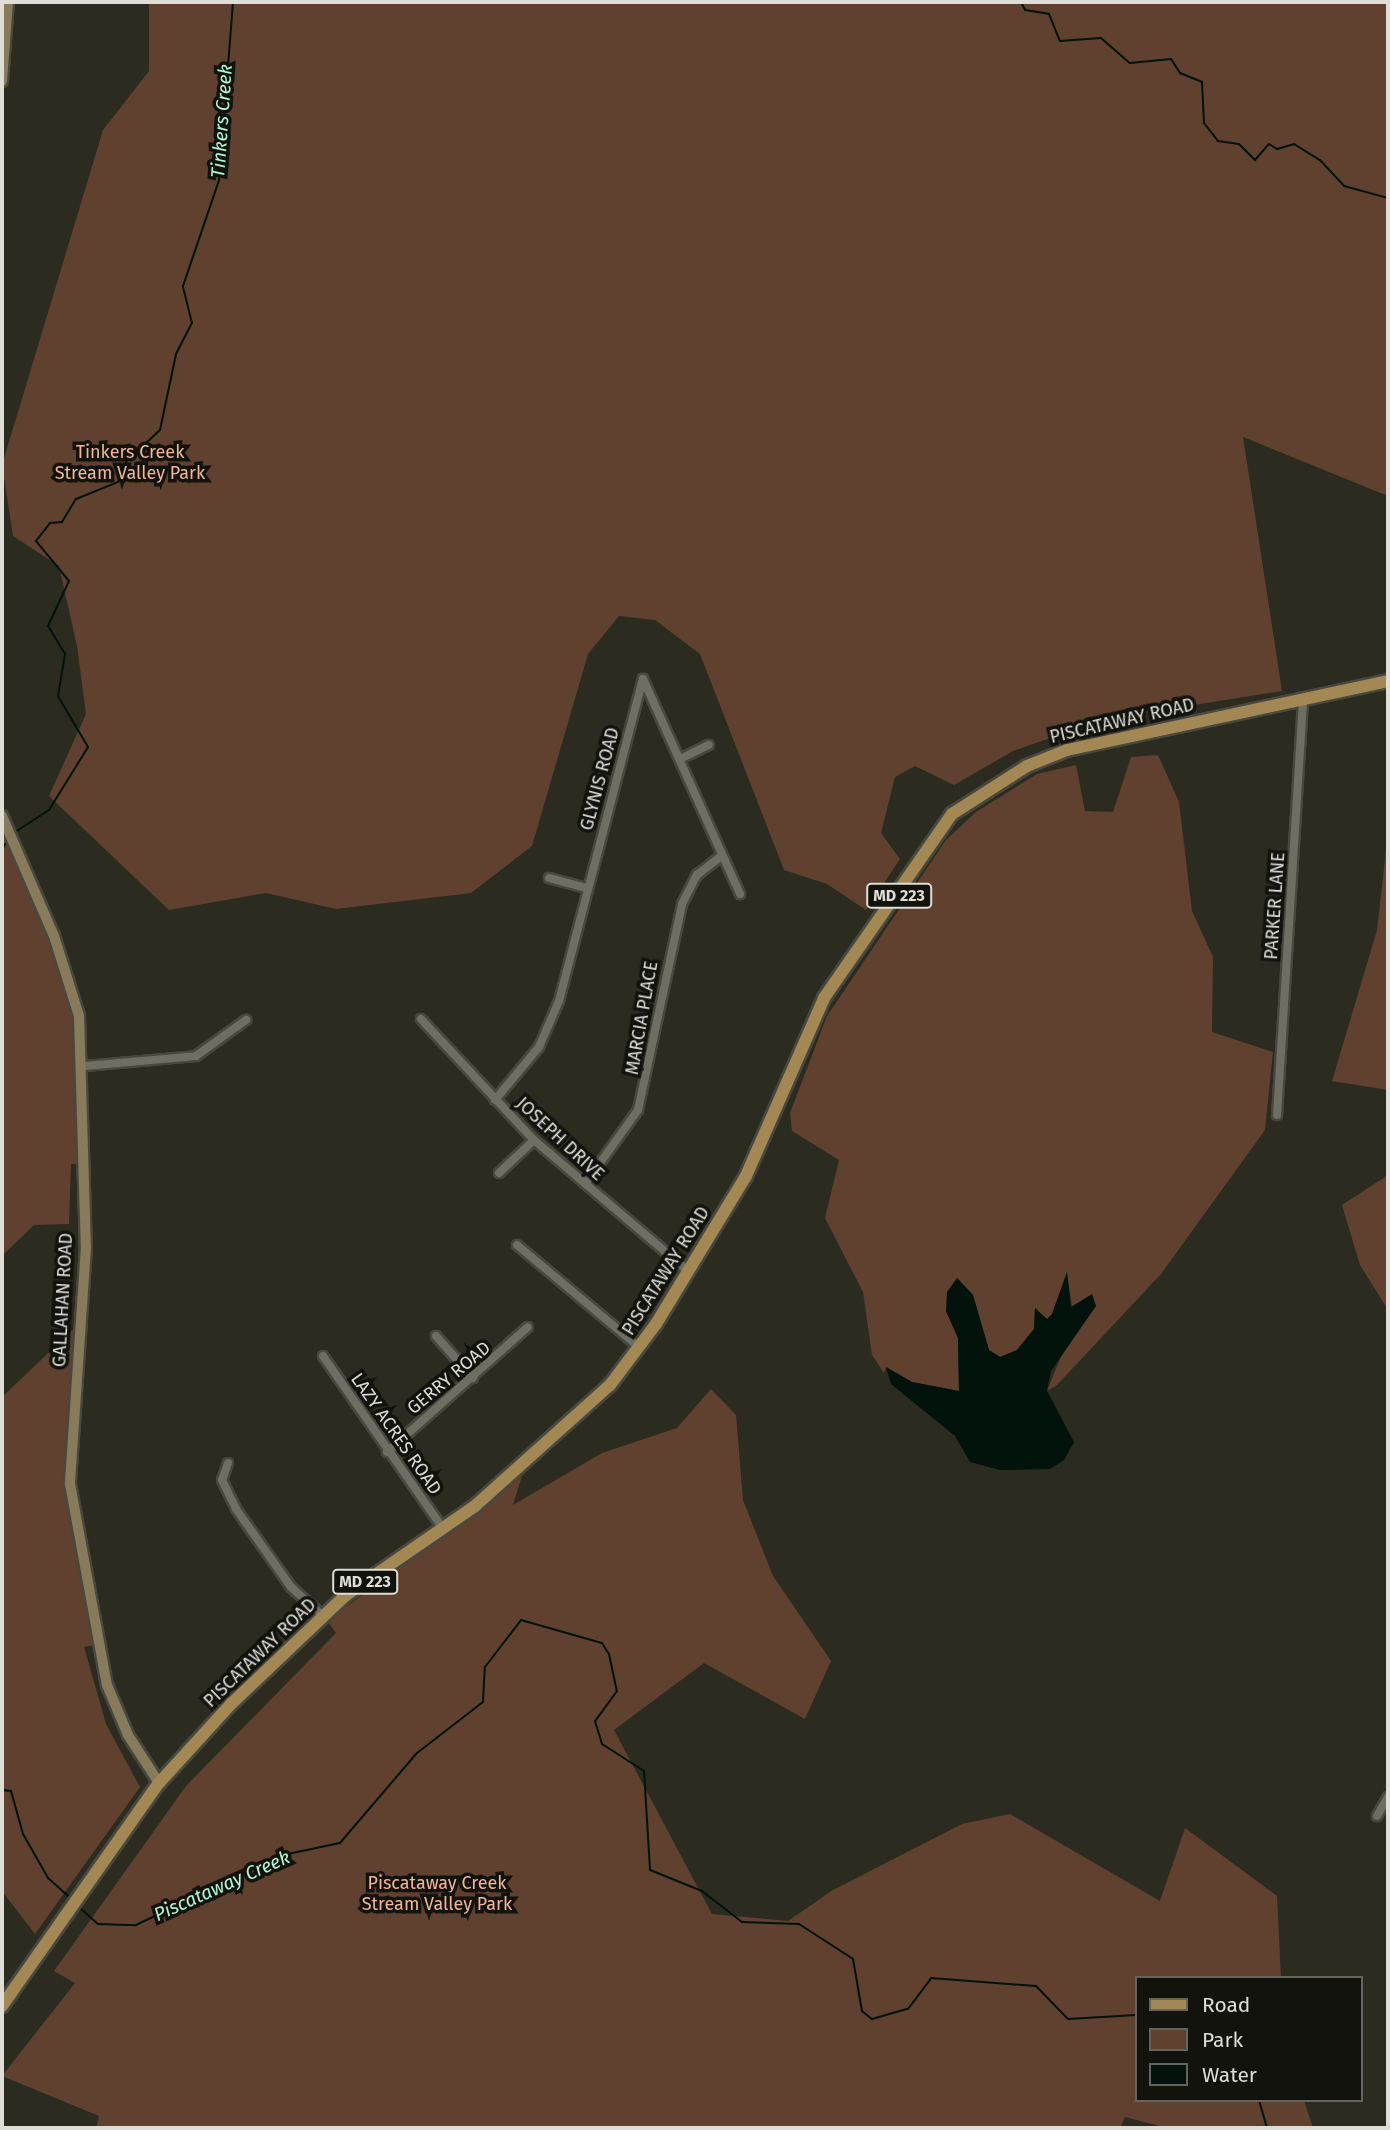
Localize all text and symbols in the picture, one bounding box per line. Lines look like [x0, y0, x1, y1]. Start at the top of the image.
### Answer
water label: Tinkers Creek [207, 64, 237, 178]
park label: Tinkers Creek Stream Valley Park [55, 442, 205, 484]
street label: PISCATAWAY ROAD [1048, 694, 1196, 748]
street label: GLYNIS ROAD [576, 725, 624, 833]
street label: PARKER LANE [1260, 852, 1290, 960]
road number: MD 223 [866, 884, 932, 908]
street label: MARCIA PLACE [621, 960, 663, 1076]
street label: JOSEPH DRIVE [512, 1093, 608, 1185]
street label: PISCATAWAY ROAD [618, 1203, 714, 1339]
street label: GALLAHAN ROAD [49, 1232, 77, 1368]
street label: GERRY ROAD [403, 1337, 495, 1419]
street label: LAZY ACRES ROAD [346, 1369, 446, 1499]
road number: MD 223 [332, 1570, 398, 1594]
street label: PISCATAWAY ROAD [199, 1594, 321, 1712]
water label: Piscataway Creek [150, 1846, 294, 1926]
park label: Piscataway Creek Stream Valley Park [362, 1873, 512, 1916]
legend [1134, 1976, 1362, 2102]
text: Road [1202, 1992, 1250, 2018]
text: Park [1202, 2027, 1243, 2053]
text: Water [1202, 2062, 1257, 2088]

